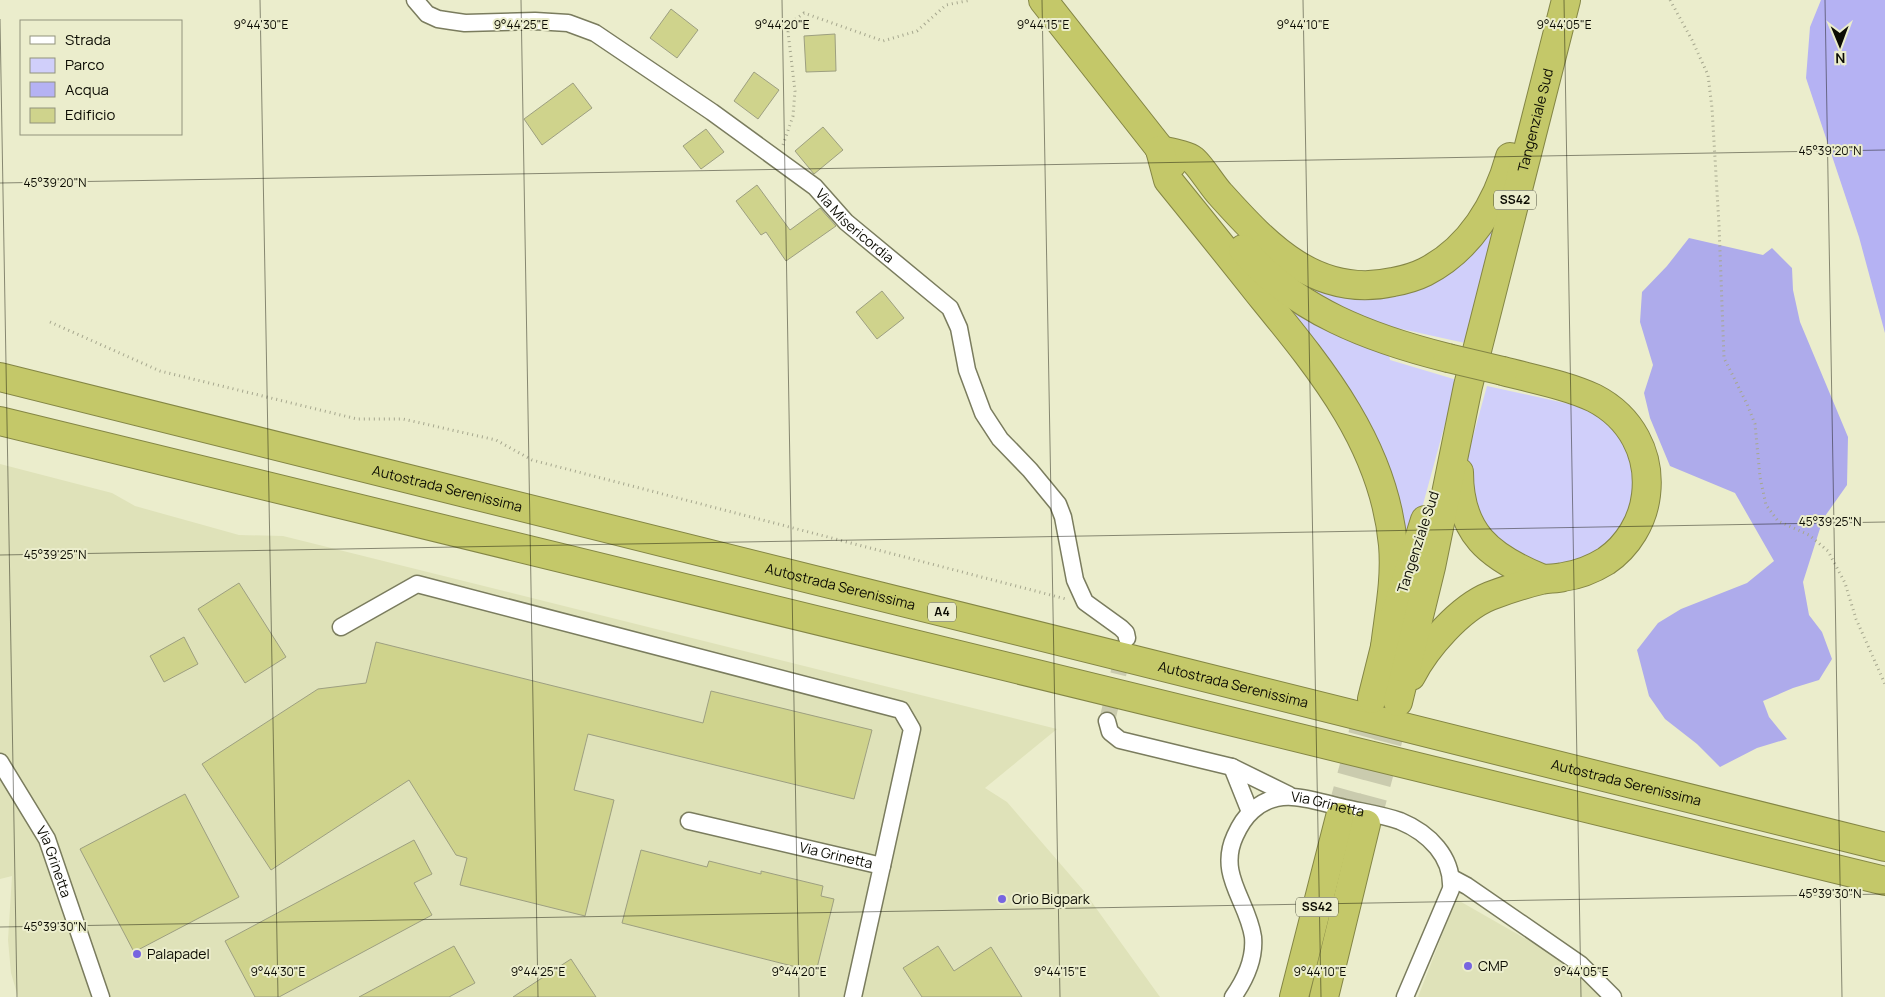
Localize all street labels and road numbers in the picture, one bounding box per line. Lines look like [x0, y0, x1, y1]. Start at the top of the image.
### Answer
street label: Tangenziale Sud [1513, 66, 1557, 174]
street label: Via Misericordia [812, 184, 898, 267]
road number: SS42 [1494, 190, 1536, 210]
street label: Autostrada Serenissima [370, 460, 525, 516]
street label: Tangenziale Sud [1392, 489, 1443, 595]
street label: Autostrada Serenissima [763, 558, 917, 614]
road number: A4 [928, 602, 956, 622]
street label: Autostrada Serenissima [1156, 656, 1310, 712]
street label: Autostrada Serenissima [1549, 754, 1703, 810]
street label: Via Grinetta [1290, 787, 1366, 821]
street label: Via Grinetta [32, 822, 76, 900]
street label: Via Grinetta [798, 837, 875, 873]
road number: SS42 [1296, 898, 1338, 916]

